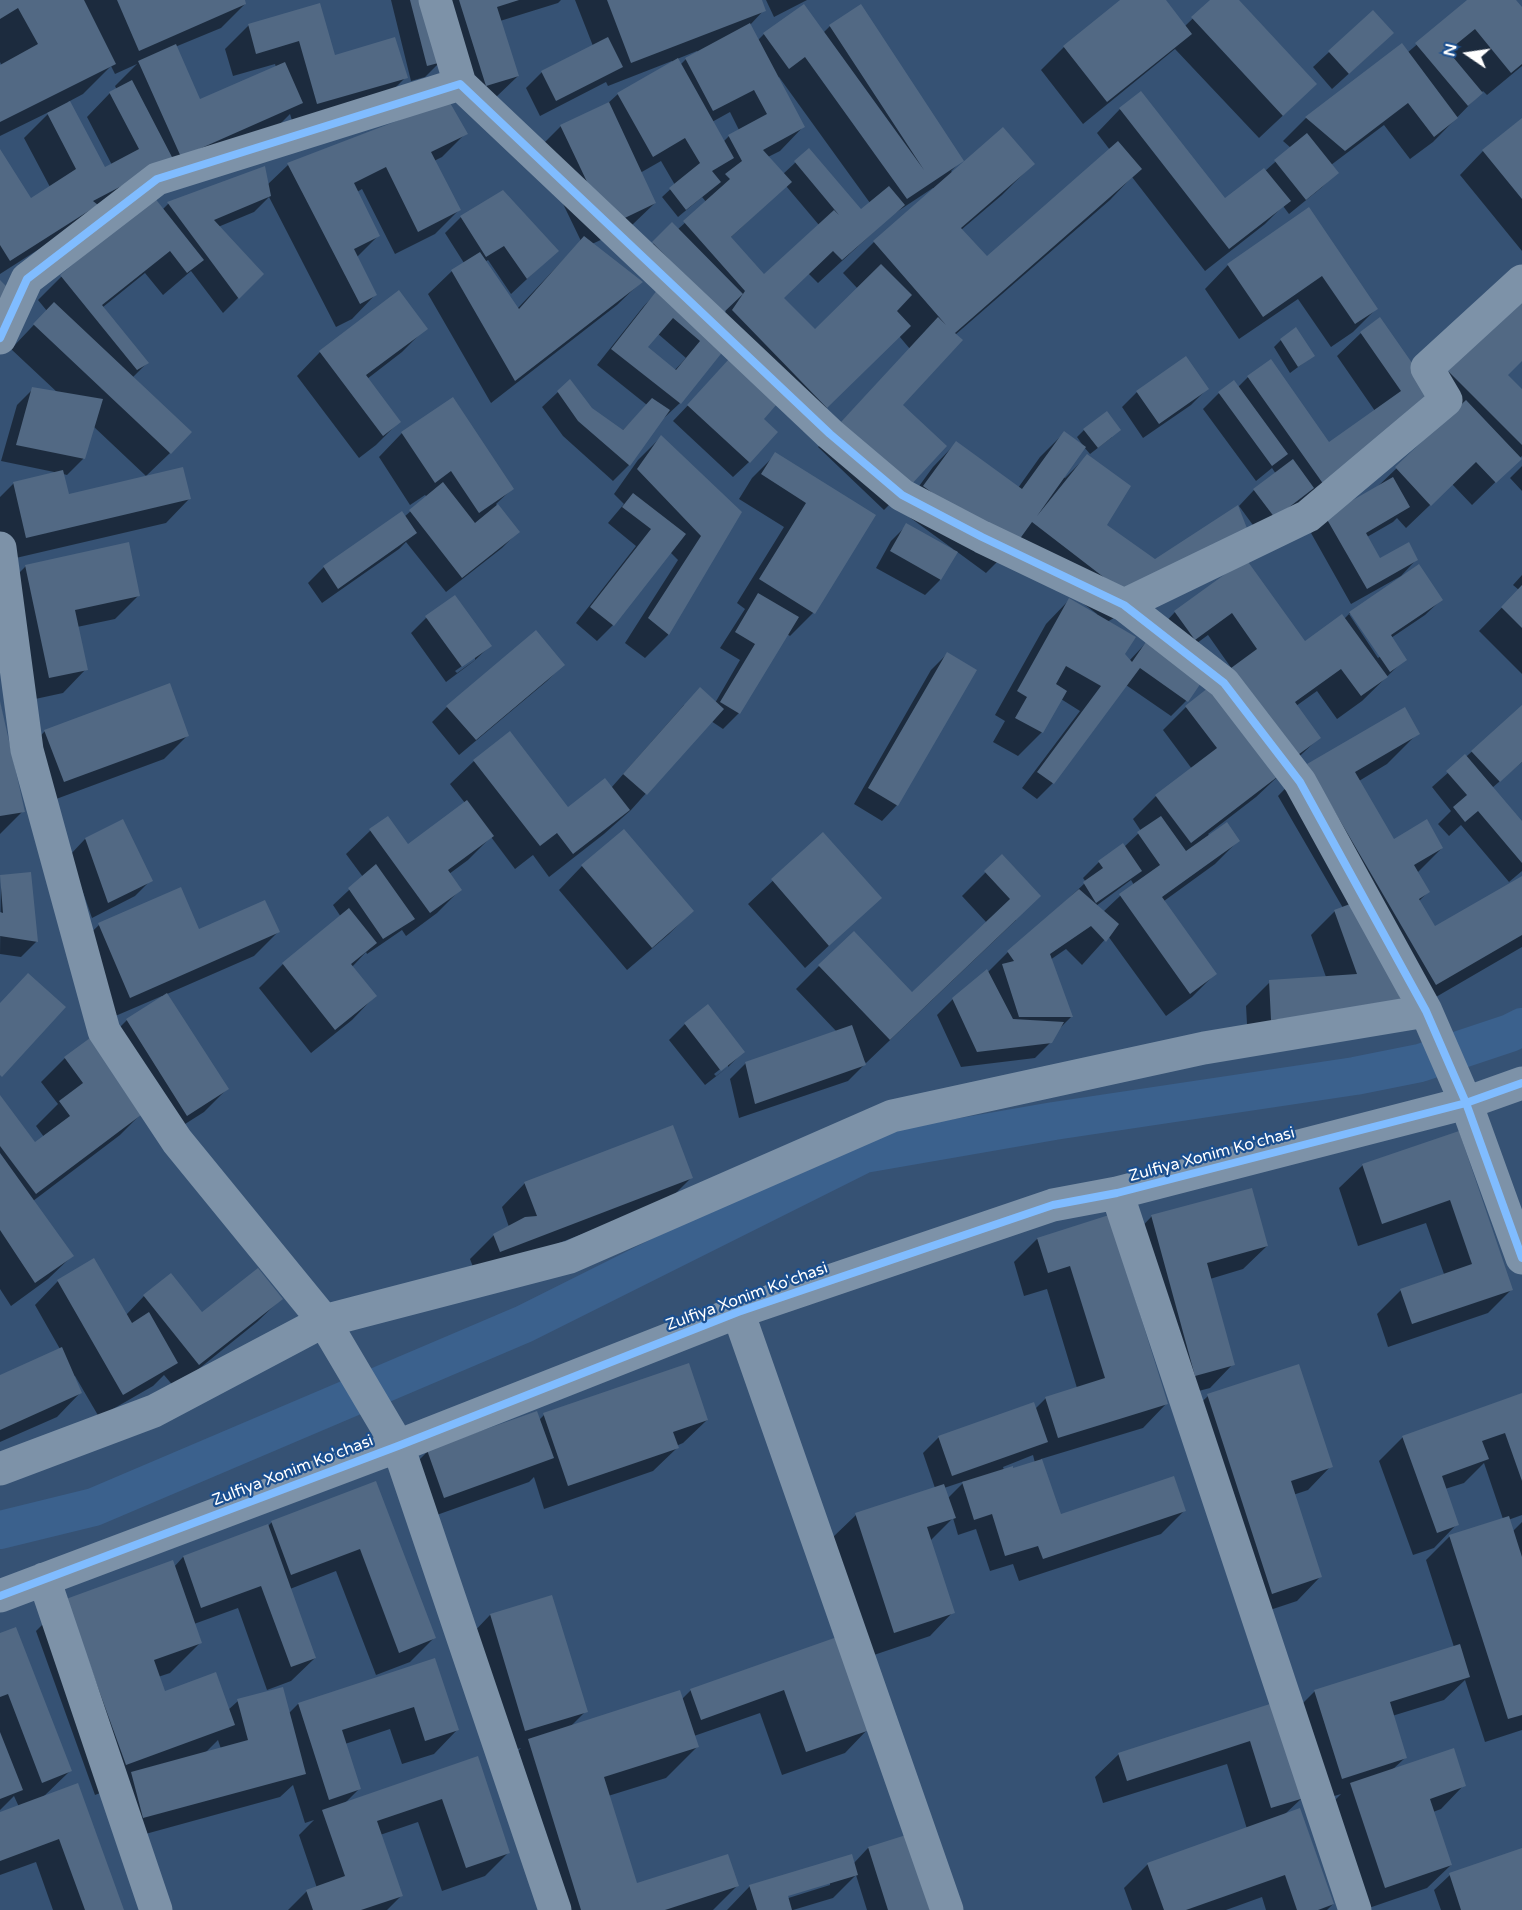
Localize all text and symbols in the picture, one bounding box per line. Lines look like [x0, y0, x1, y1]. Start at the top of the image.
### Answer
north arrow [1438, 24, 1498, 84]
text: N [1439, 41, 1462, 58]
street label: Zulfiya Xonim Ko'chasi [1127, 1124, 1297, 1186]
street label: Zulfiya Xonim Ko'chasi [663, 1259, 831, 1335]
street label: Zulfiya Xonim Ko'chasi [210, 1431, 376, 1511]

